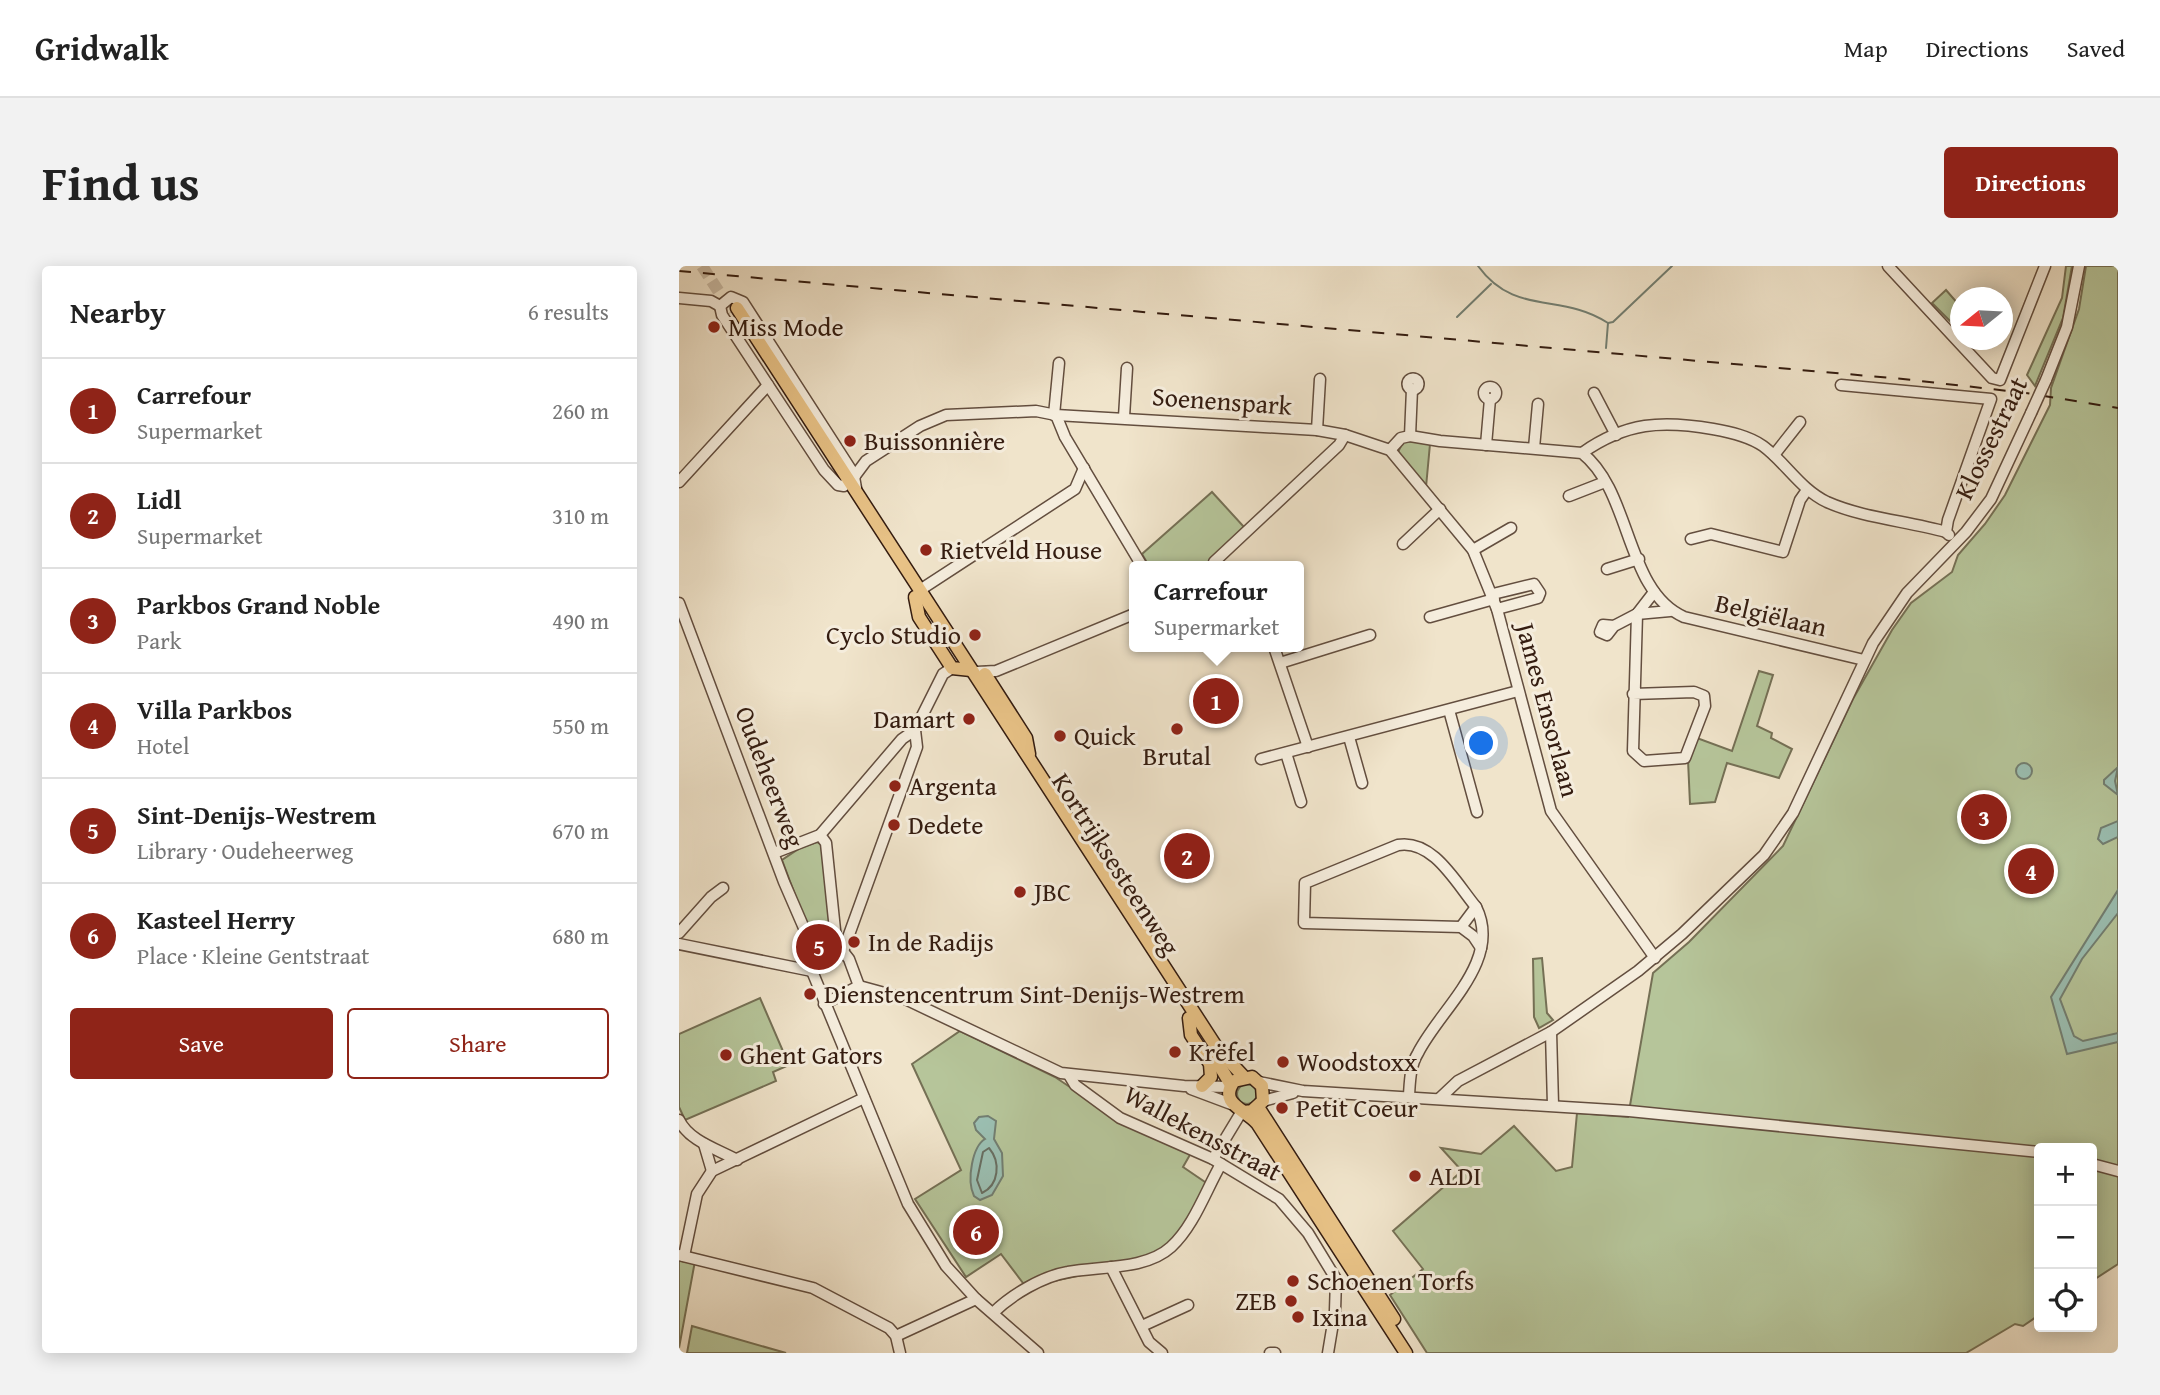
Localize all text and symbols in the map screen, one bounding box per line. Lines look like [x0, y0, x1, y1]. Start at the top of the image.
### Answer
text: Gridwalk [35, 24, 169, 72]
text: Map [1844, 31, 1888, 66]
text: Directions [1926, 31, 2029, 66]
text: Saved [2067, 31, 2125, 66]
text: Find us [42, 146, 200, 218]
button: Directions [1944, 147, 2118, 218]
north arrow [1950, 287, 2013, 350]
text: Nearby [70, 290, 166, 334]
text: 6 results [528, 295, 609, 328]
place label: Miss Mode [728, 307, 844, 346]
marker: Miss Mode [706, 319, 722, 335]
street label: Klossestraat [1944, 370, 2037, 506]
text: Carrefour [137, 375, 251, 414]
street label: Soenenspark [1151, 376, 1294, 425]
text: 1 [87, 394, 99, 427]
text: 260 m [552, 394, 609, 427]
text: Supermarket [137, 414, 263, 447]
place label: Buissonnière [864, 421, 1005, 460]
marker: Buissonnière [842, 433, 858, 449]
text: Lidl [137, 480, 182, 519]
text: 2 [87, 499, 99, 532]
text: 310 m [552, 499, 609, 532]
text: Supermarket [137, 519, 263, 552]
place label: Rietveld House [940, 530, 1102, 569]
marker: Rietveld House [918, 542, 934, 558]
popup [1129, 561, 1304, 652]
text: Carrefour [1154, 571, 1268, 610]
street label: Belgiëlaan [1712, 583, 1831, 646]
text: Parkbos Grand Noble [137, 585, 380, 624]
text: 3 [87, 604, 99, 637]
text: 490 m [552, 604, 609, 637]
text: Supermarket [1154, 610, 1279, 643]
place label: Cyclo Studio [826, 615, 961, 654]
street label: James Ensorlaan [1506, 616, 1591, 802]
text: Park [137, 624, 181, 657]
marker: Cyclo Studio [967, 627, 983, 643]
pin: 1 [1193, 675, 1239, 727]
text: Villa Parkbos [137, 690, 292, 729]
place label: Damart [873, 699, 955, 738]
street label: Oudeheerweg [726, 700, 815, 853]
text: 4 [87, 709, 99, 742]
text: 550 m [552, 709, 609, 742]
marker: Damart [961, 711, 977, 727]
place label: Quick [1074, 716, 1136, 755]
marker: Brutal [1169, 721, 1185, 737]
your location [1464, 726, 1498, 760]
marker: Quick [1052, 728, 1068, 744]
text: Hotel [137, 729, 189, 762]
place label: Brutal [1143, 736, 1211, 775]
street label: Kortrijksesteenweg [1043, 765, 1190, 963]
place label: Argenta [909, 766, 997, 805]
marker: Argenta [887, 778, 903, 794]
pin: 3 [1961, 791, 2007, 843]
text: Sint-Denijs-Westrem [137, 795, 376, 834]
place label: Dedete [908, 805, 983, 844]
text: 5 [87, 814, 99, 847]
text: 670 m [552, 814, 609, 847]
marker: Dedete [886, 817, 902, 833]
pin: 2 [1164, 830, 1210, 882]
text: Library · Oudeheerweg [137, 834, 353, 867]
pin: 4 [2008, 845, 2054, 897]
place label: JBC [1031, 872, 1071, 911]
marker: JBC [1012, 884, 1028, 900]
text: Kasteel Herry [137, 900, 295, 939]
text: 6 [87, 919, 99, 952]
text: 680 m [552, 919, 609, 952]
pin: 5 [796, 921, 842, 973]
place label: In de Radijs [868, 922, 994, 961]
marker: In de Radijs [846, 934, 862, 950]
text: Place · Kleine Gentstraat [137, 939, 369, 972]
place label: Dienstencentrum Sint-Denijs-Westrem [824, 974, 1245, 1013]
marker: Dienstencentrum Sint-Denijs-Westrem [802, 986, 818, 1002]
button: Save [70, 1008, 333, 1079]
button: Share [347, 1008, 609, 1079]
place label: Krëfel [1189, 1032, 1255, 1071]
place label: Ghent Gators [740, 1035, 883, 1074]
place label: Woodstoxx [1297, 1042, 1418, 1081]
marker: Krëfel [1167, 1044, 1183, 1060]
marker: Ghent Gators [718, 1047, 734, 1063]
marker: Woodstoxx [1275, 1054, 1291, 1070]
street label: Wallekensstraat [1117, 1075, 1289, 1191]
place label: Petit Coeur [1296, 1088, 1418, 1127]
marker: Petit Coeur [1274, 1100, 1290, 1116]
map controls [2034, 1143, 2097, 1332]
button: + [2034, 1143, 2097, 1206]
place label: ALDI [1429, 1156, 1481, 1195]
marker: ALDI [1407, 1168, 1423, 1184]
pin: 6 [953, 1206, 999, 1258]
button: − [2034, 1206, 2097, 1269]
place label: Schoenen Torfs [1307, 1261, 1474, 1300]
button: locate [2034, 1269, 2097, 1332]
marker: Schoenen Torfs [1285, 1273, 1301, 1289]
place label: ZEB [1235, 1281, 1277, 1320]
marker: ZEB [1283, 1293, 1299, 1309]
place label: Ixina [1312, 1297, 1368, 1336]
marker: Ixina [1290, 1309, 1306, 1325]

